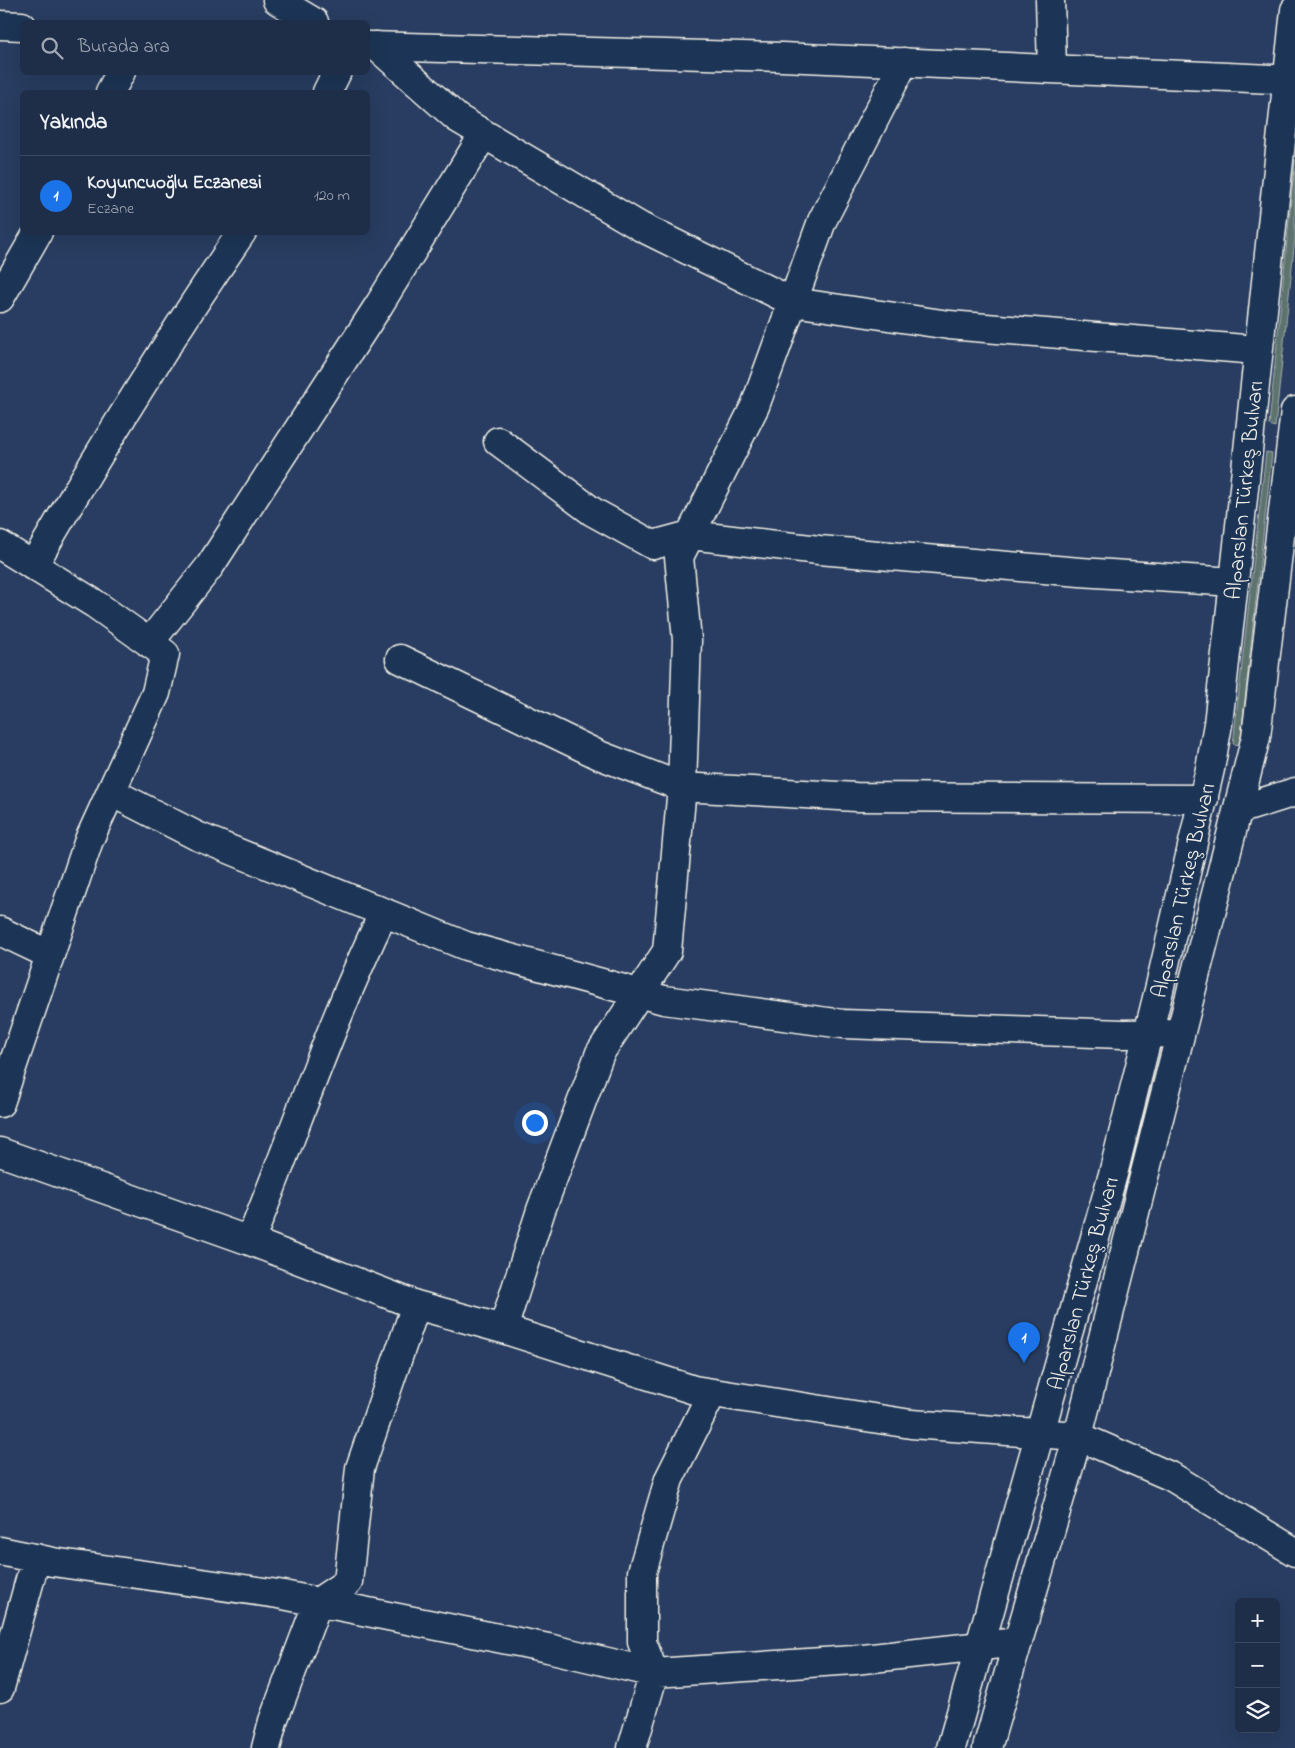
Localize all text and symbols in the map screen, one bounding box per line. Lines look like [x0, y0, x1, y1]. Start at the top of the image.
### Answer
search box [20, 20, 370, 75]
icon: search [38, 34, 66, 62]
text: Burada ara [78, 34, 170, 61]
text: Yakında [40, 108, 107, 138]
text: Koyuncuoğlu Eczanesi [87, 170, 262, 197]
text: 1 [53, 184, 59, 208]
text: 120 m [314, 184, 350, 208]
text: Eczane [87, 197, 134, 221]
street label: Alparslan Türkeş Bulvarı [1219, 379, 1273, 601]
street label: Alparslan Türkeş Bulvarı [1145, 780, 1225, 1001]
your location [522, 1110, 548, 1136]
street label: Alparslan Türkeş Bulvarı [1041, 1173, 1129, 1394]
pin: 1 [1008, 1322, 1040, 1363]
map controls [1235, 1598, 1280, 1733]
button: + [1235, 1598, 1280, 1643]
button: − [1235, 1643, 1280, 1688]
button: layers [1235, 1688, 1280, 1733]

